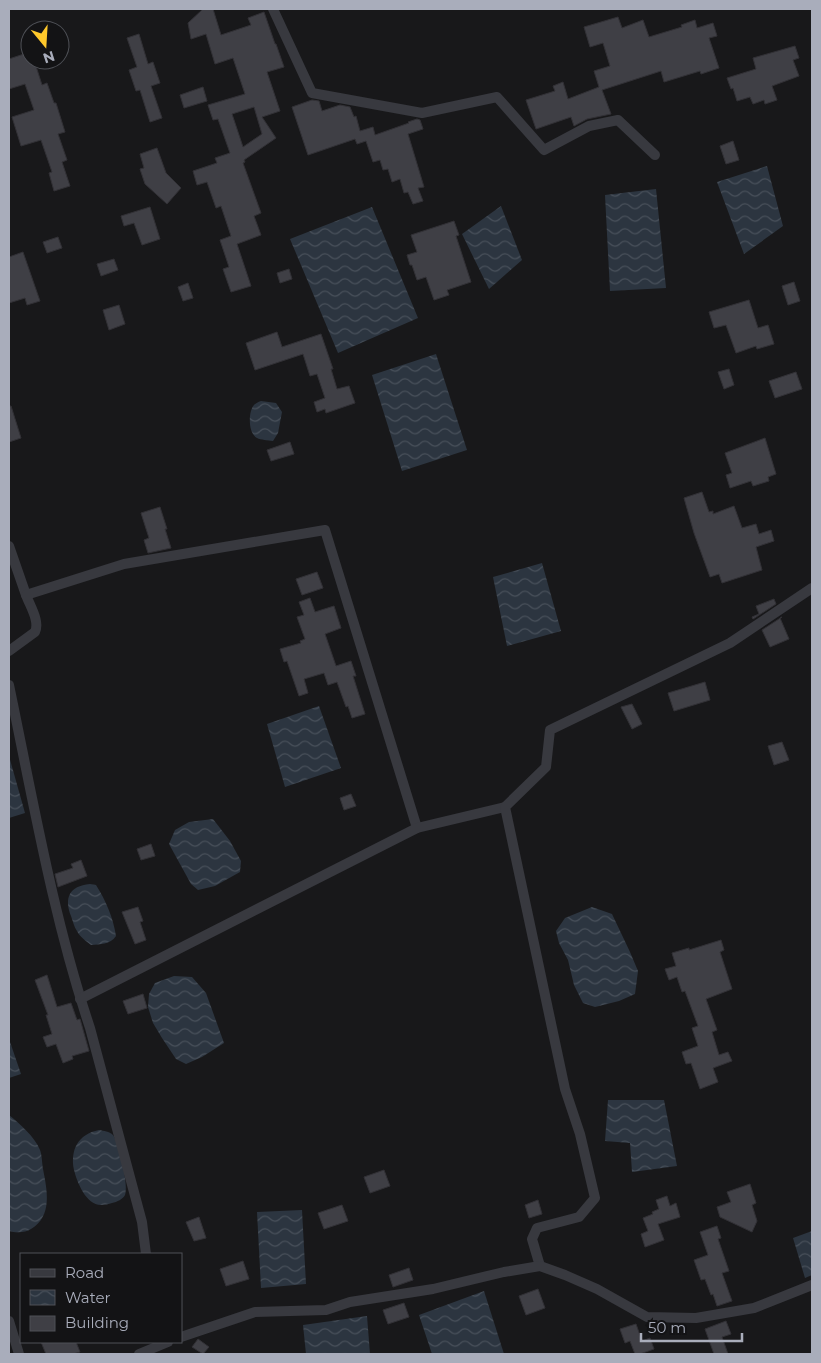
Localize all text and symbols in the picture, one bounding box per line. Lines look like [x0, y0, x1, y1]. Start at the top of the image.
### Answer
north arrow [20, 20, 70, 70]
text: N [41, 47, 57, 68]
legend [20, 1253, 182, 1343]
text: Road [65, 1263, 104, 1282]
text: Water [65, 1288, 111, 1307]
scale bar [641, 1310, 742, 1342]
text: Building [65, 1313, 129, 1332]
text: 50 m [648, 1318, 686, 1337]

